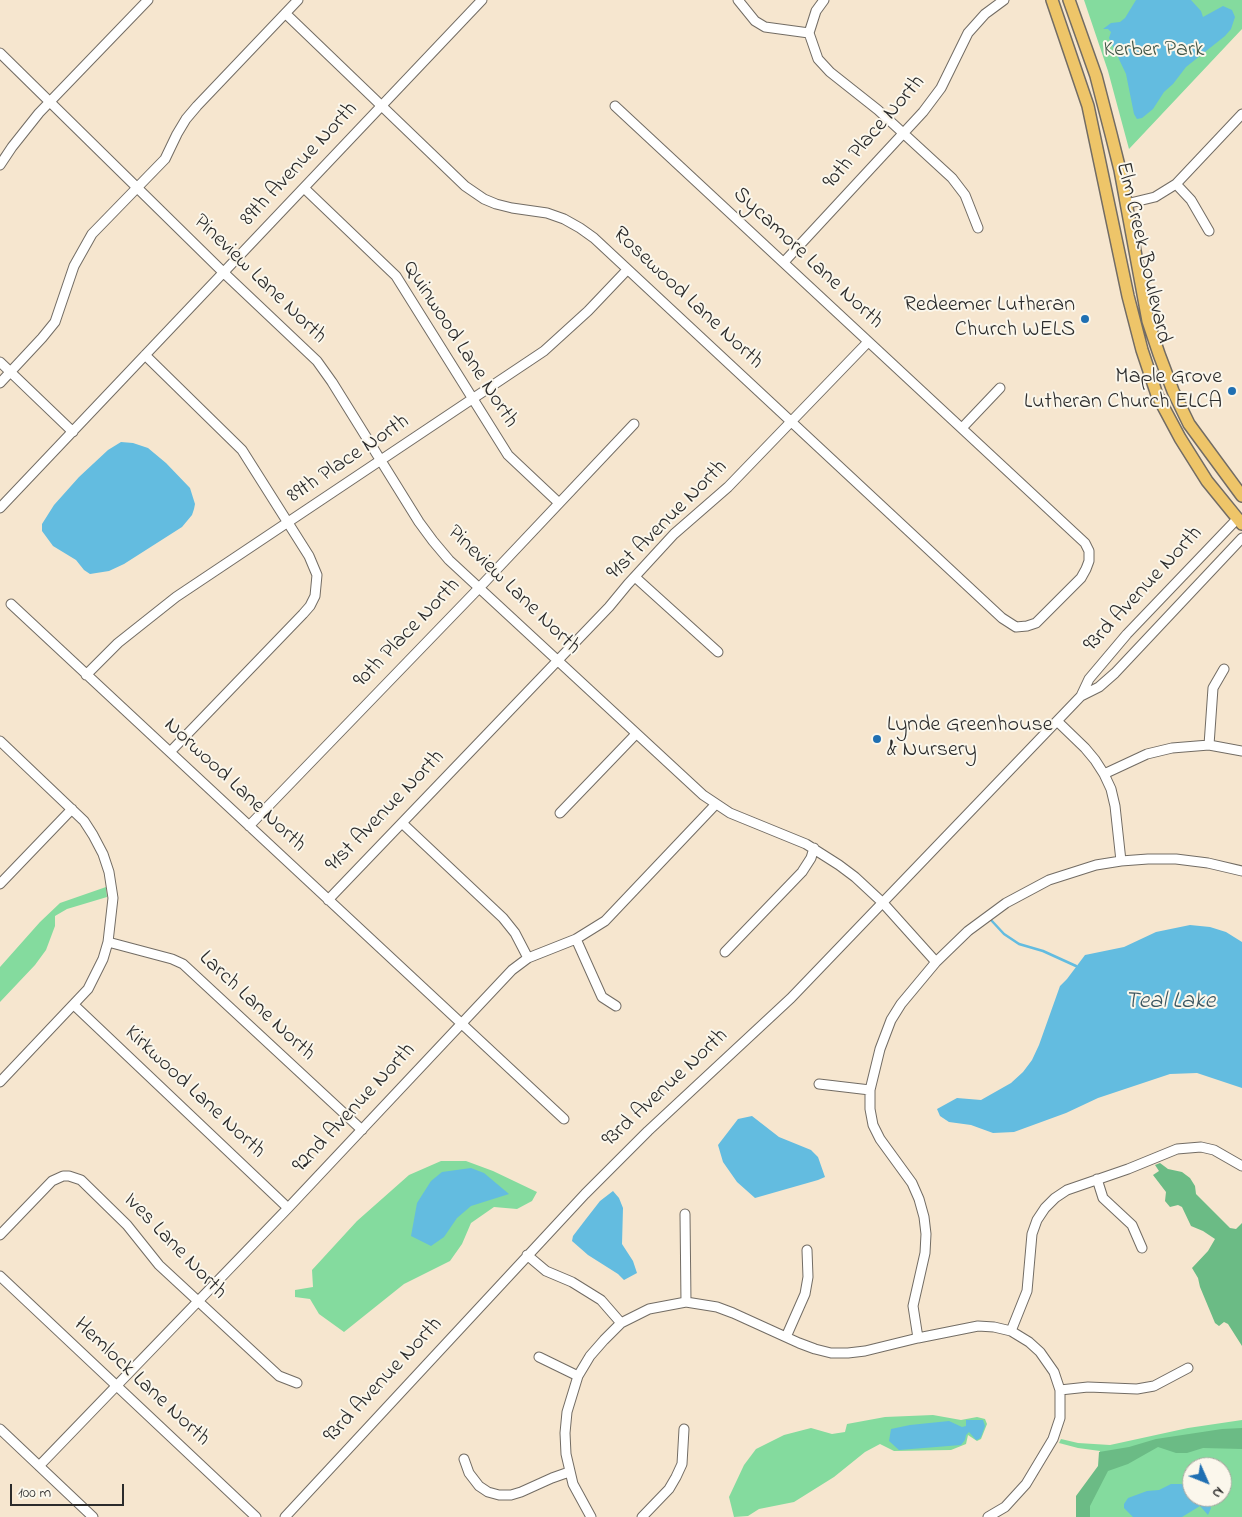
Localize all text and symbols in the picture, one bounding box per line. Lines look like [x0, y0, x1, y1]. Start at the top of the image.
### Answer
park label: Kerber Park [1104, 38, 1204, 64]
street label: 90th Place North [818, 71, 932, 195]
street label: 89th Avenue North [236, 97, 364, 233]
street label: Elm Creek Boulevard [1108, 160, 1176, 346]
street label: Sycamore Lane North [726, 182, 888, 336]
street label: Pineview Lane North [187, 210, 331, 350]
street label: Rosewood Lane North [606, 222, 768, 376]
street label: Quinwood Lane North [395, 257, 523, 433]
place label: Redeemer Lutheran Church WELS [904, 293, 1075, 344]
marker: Redeemer Lutheran Church WELS [1079, 313, 1091, 325]
place label: Maple Grove Lutheran Church ELCA [1024, 365, 1222, 416]
marker: Maple Grove Lutheran Church ELCA [1226, 385, 1238, 397]
street label: 89th Place North [283, 410, 415, 510]
street label: 91st Avenue North [602, 455, 734, 587]
street label: Pineview Lane North [441, 521, 585, 661]
street label: 93rd Avenue North [1079, 522, 1209, 658]
street label: 90th Place North [349, 574, 467, 694]
street label: Norwood Lane North [157, 713, 311, 859]
place label: Lynde Greenhouse & Nursery [887, 713, 1053, 764]
marker: Lynde Greenhouse & Nursery [871, 733, 883, 745]
street label: 91st Avenue North [321, 745, 451, 879]
street label: Larch Lane North [192, 946, 320, 1068]
water label: Teal Lake [1125, 989, 1215, 1017]
street label: Kirkwood Lane North [118, 1021, 270, 1165]
street label: 93rd Avenue North [598, 1024, 734, 1154]
street label: 92nd Avenue North [288, 1038, 422, 1180]
street label: Ives Lane North [117, 1188, 231, 1306]
street label: Hemlock Lane North [67, 1313, 215, 1453]
street label: 93rd Avenue North [319, 1313, 449, 1449]
north arrow [1182, 1457, 1232, 1507]
scale bar [12, 1474, 126, 1506]
text: N [1207, 1481, 1228, 1503]
text: 100 m [18, 1482, 51, 1504]

